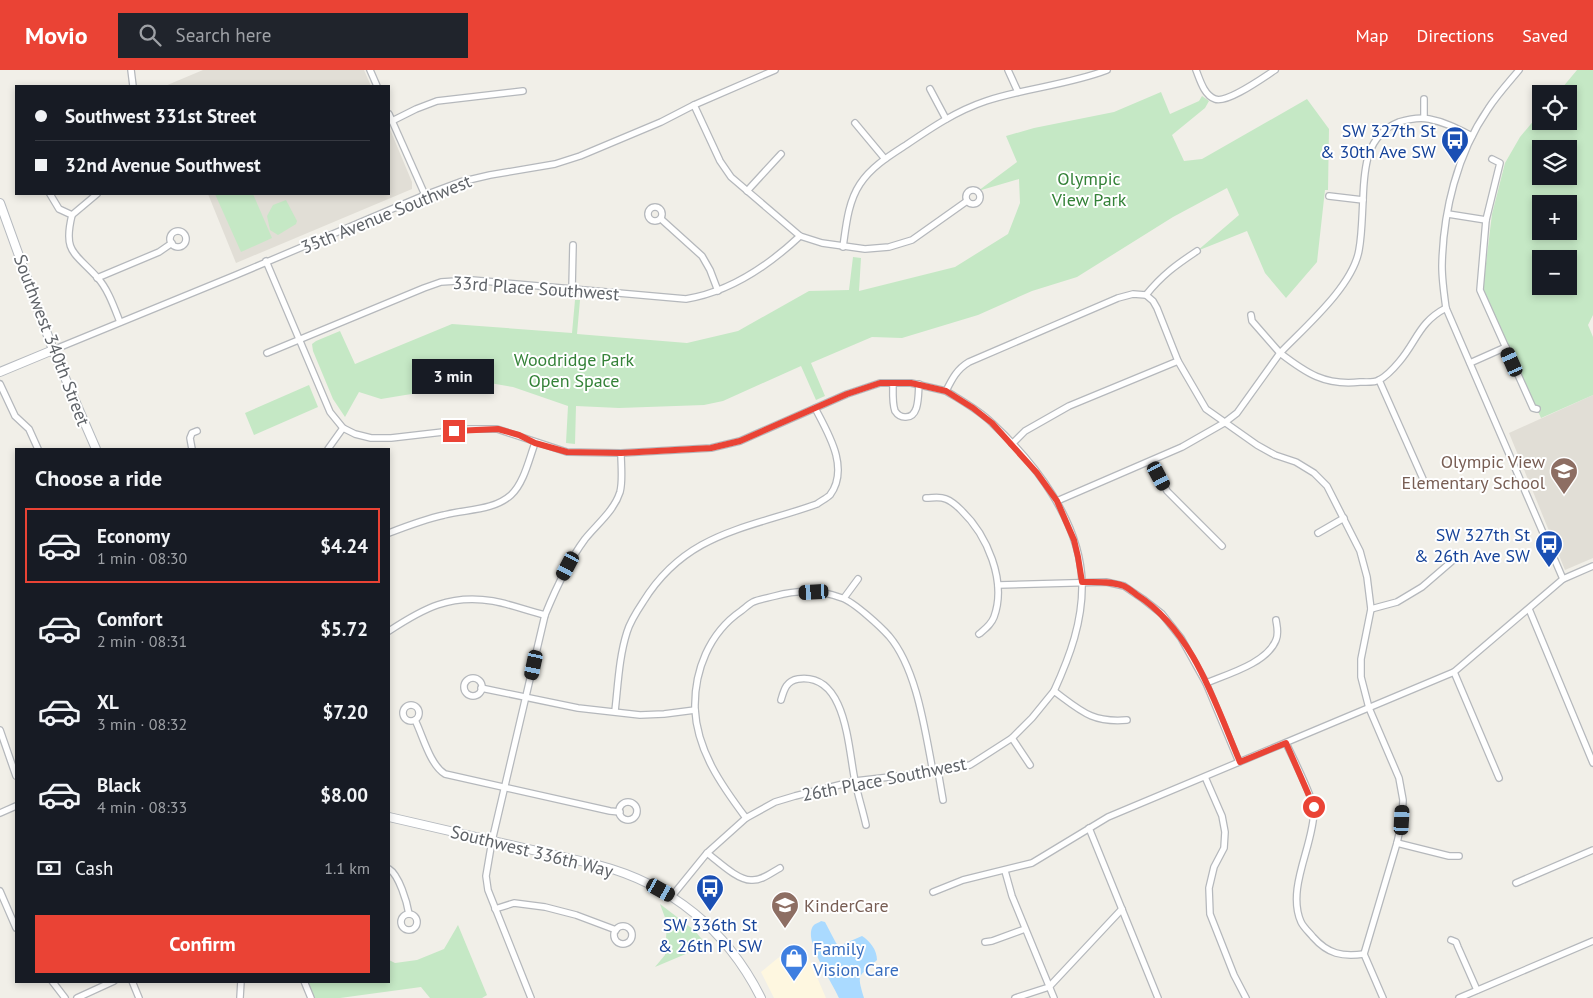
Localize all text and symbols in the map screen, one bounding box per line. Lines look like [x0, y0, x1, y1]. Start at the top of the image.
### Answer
search box [118, 13, 468, 58]
text: Movio [25, 20, 88, 51]
icon: search [136, 21, 164, 49]
text: Search here [176, 23, 271, 47]
text: Map [1356, 24, 1388, 47]
text: Directions [1416, 24, 1494, 47]
text: Saved [1522, 24, 1568, 47]
map controls [1532, 85, 1577, 295]
button: locate [1532, 85, 1577, 130]
text: Southwest 331st Street [65, 104, 256, 128]
place label: SW 327th St & 30th Ave SW [1320, 119, 1436, 163]
bus stop icon: SW 327th St & 30th Ave SW [1440, 125, 1470, 164]
button: layers [1532, 140, 1577, 185]
text: 32nd Avenue Southwest [65, 153, 261, 177]
park label: Olympic View Park [1051, 167, 1127, 211]
street label: 35th Avenue Southwest [298, 169, 474, 259]
button: + [1532, 195, 1577, 240]
button: − [1532, 250, 1577, 295]
street label: Southwest 340th Street [9, 251, 95, 429]
street label: 33rd Place Southwest [452, 271, 620, 305]
car [1499, 345, 1524, 379]
park label: Woodridge Park Open Space [514, 348, 635, 392]
callout: 3 min [413, 358, 495, 394]
text: 3 min [433, 366, 473, 386]
route end [443, 420, 465, 442]
place label: Olympic View Elementary School [1402, 450, 1546, 494]
school or university icon: Olympic View Elementary School [1549, 456, 1579, 495]
car [1145, 459, 1172, 493]
text: Choose a ride [35, 464, 162, 492]
icon: car [37, 523, 82, 568]
place label: SW 327th St & 26th Ave SW [1414, 523, 1530, 567]
text: Economy [97, 524, 170, 548]
bus stop icon: SW 327th St & 26th Ave SW [1534, 529, 1564, 568]
text: $4.24 [320, 534, 368, 558]
text: 1 min · 08:30 [97, 548, 187, 568]
car [554, 549, 581, 583]
car [798, 584, 829, 600]
icon: car [37, 606, 82, 651]
text: Comfort [97, 607, 163, 631]
text: $5.72 [320, 617, 368, 641]
text: 2 min · 08:31 [97, 631, 187, 651]
car [523, 649, 544, 681]
icon: car [37, 689, 82, 734]
text: XL [97, 690, 119, 714]
text: $7.20 [322, 700, 368, 724]
text: 3 min · 08:32 [97, 714, 187, 734]
street label: 26th Place Southwest [800, 752, 968, 806]
icon: car [37, 772, 82, 817]
text: Black [97, 773, 141, 797]
text: $8.00 [320, 783, 368, 807]
route start [1303, 796, 1325, 818]
text: 4 min · 08:33 [97, 797, 187, 817]
car [1393, 805, 1410, 835]
street label: Southwest 336th Way [448, 820, 616, 882]
icon: cash [35, 854, 63, 882]
text: Cash [75, 856, 113, 880]
text: 1.1 km [324, 858, 370, 878]
bus stop icon: SW 336th St & 26th Pl SW [695, 873, 725, 912]
car [644, 876, 677, 904]
school or university icon: KinderCare [770, 890, 800, 929]
place label: KinderCare [804, 894, 889, 917]
place label: SW 336th St & 26th Pl SW [658, 913, 762, 957]
button: Confirm [35, 915, 370, 973]
place label: Family Vision Care [812, 937, 899, 981]
shop icon: Family Vision Care [779, 943, 809, 982]

